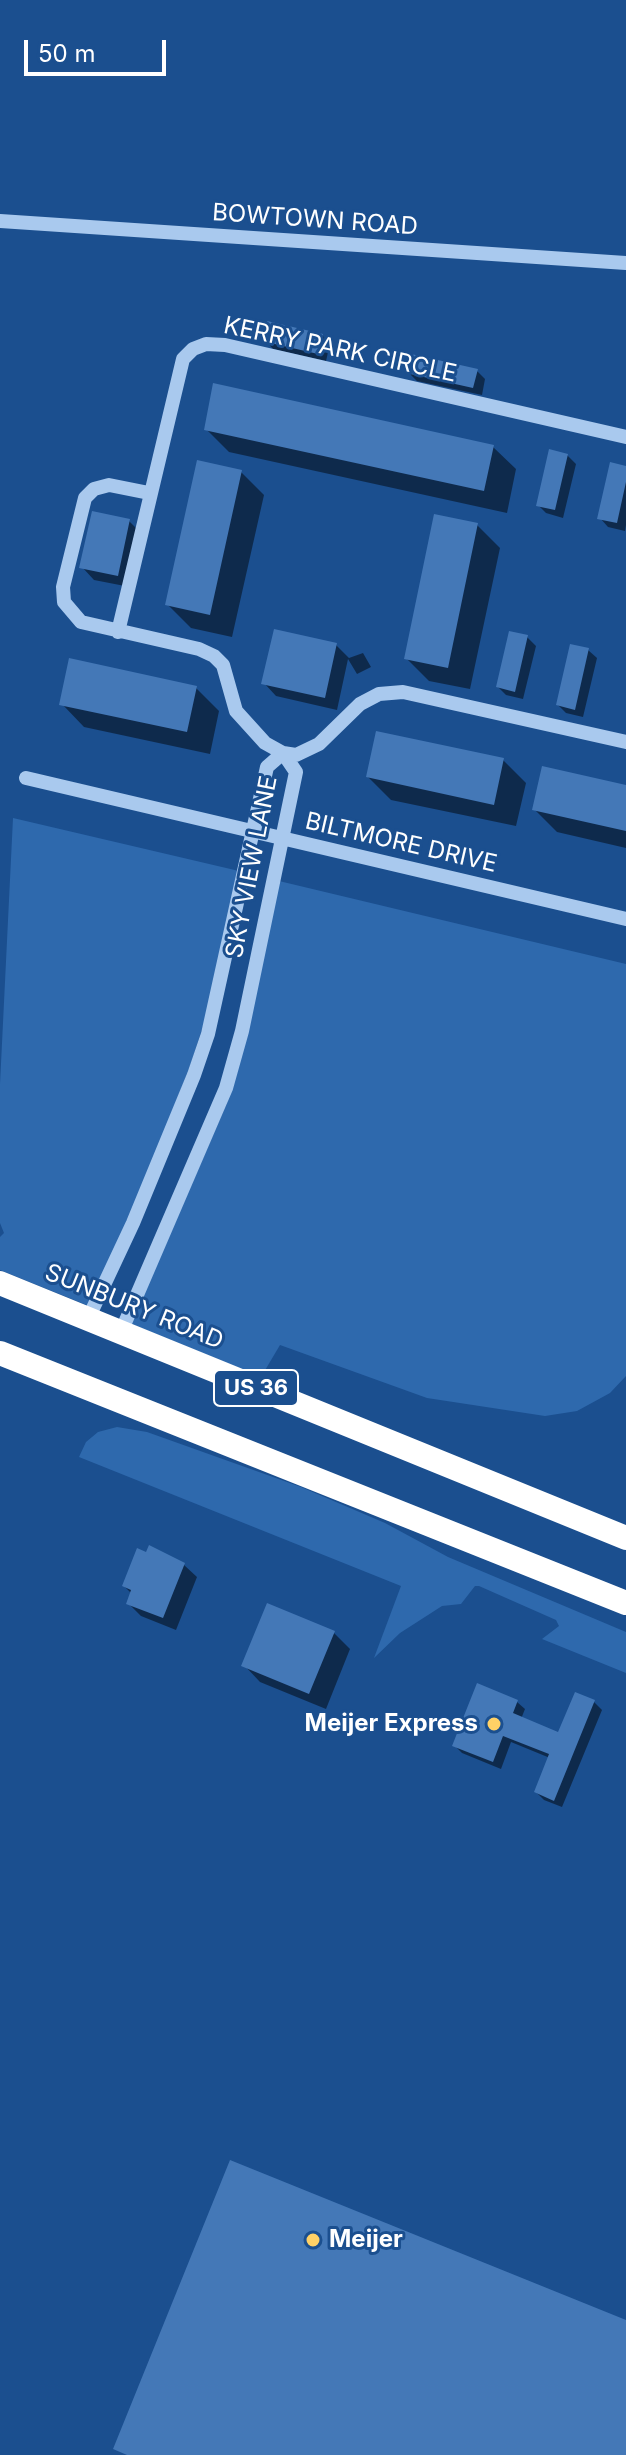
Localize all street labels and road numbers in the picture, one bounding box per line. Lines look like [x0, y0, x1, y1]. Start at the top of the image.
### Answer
street label: BOWTOWN ROAD [211, 198, 419, 242]
street label: KERRY PARK CIRCLE [221, 311, 459, 389]
street label: SKY VIEW LANE [220, 773, 284, 961]
street label: BILTMORE DRIVE [302, 807, 500, 879]
street label: SUNBURY ROAD [41, 1258, 227, 1356]
road number: US 36 [214, 1370, 298, 1406]

